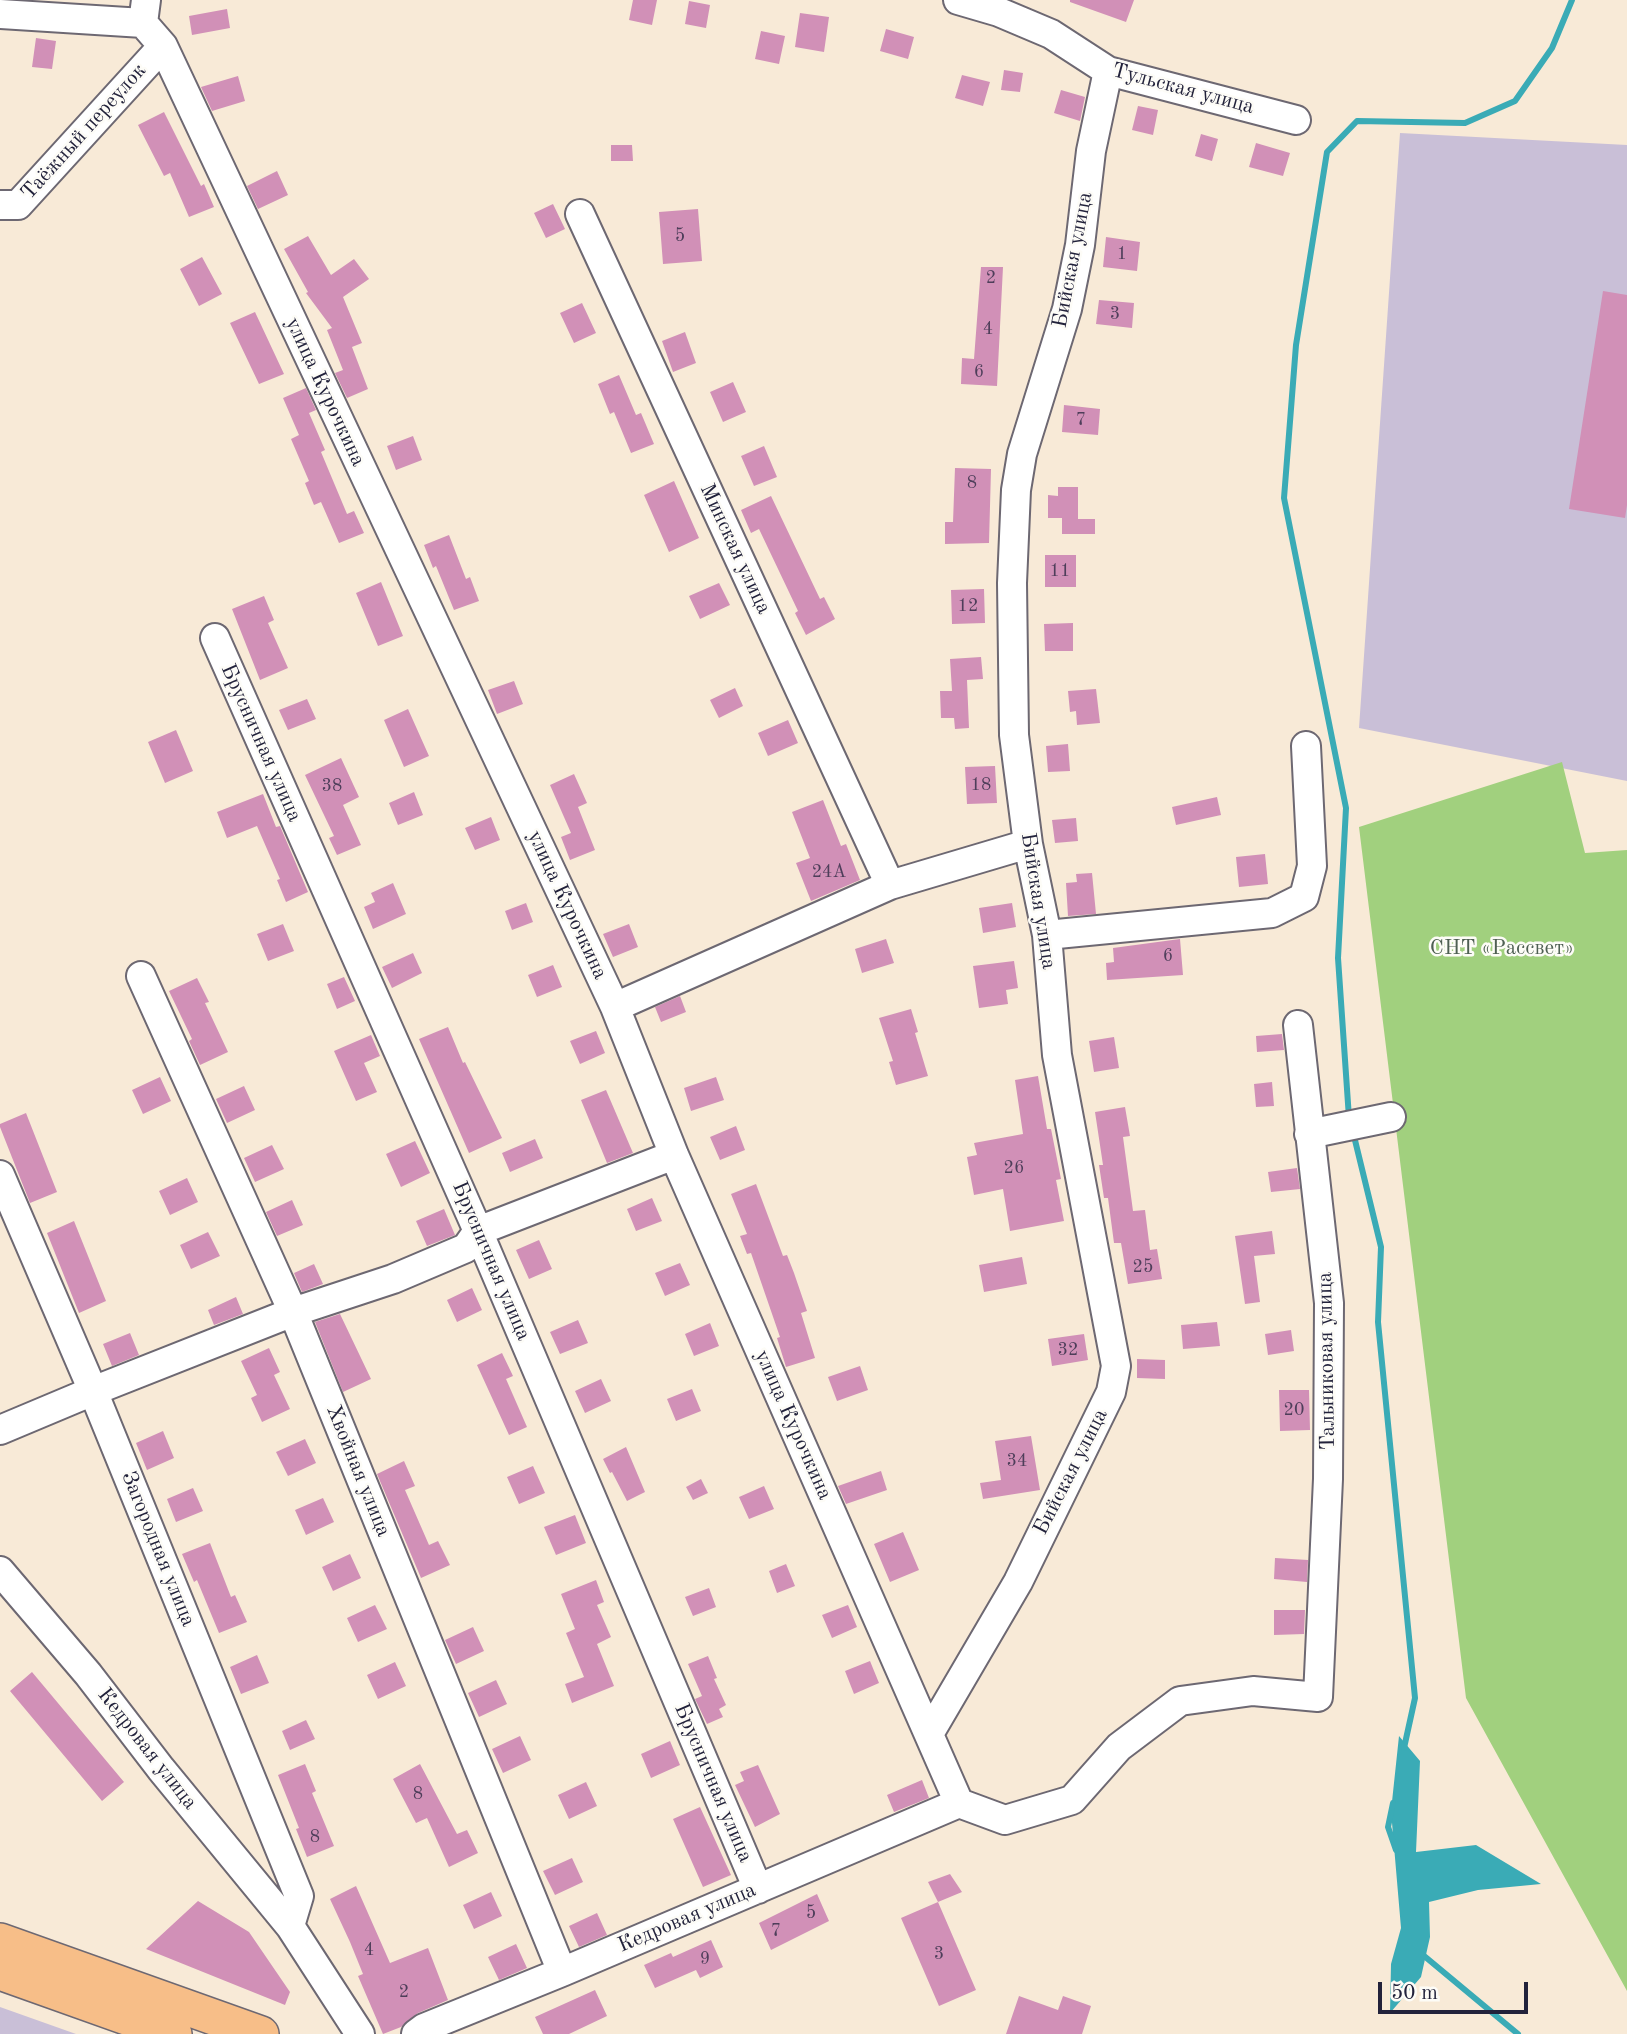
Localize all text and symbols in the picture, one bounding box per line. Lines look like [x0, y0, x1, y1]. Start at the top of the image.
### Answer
street label: Тульская улица [1109, 58, 1257, 120]
street label: Таёжный переулок [16, 59, 152, 205]
street label: Бийская улица [1047, 190, 1099, 330]
house number: 5 [675, 225, 685, 247]
house number: 1 [1117, 243, 1127, 265]
house number: 2 [986, 267, 996, 289]
house number: 3 [1110, 303, 1120, 325]
street label: улица Курочкина [279, 313, 371, 471]
house number: 4 [983, 318, 993, 340]
house number: 6 [974, 361, 984, 383]
house number: 7 [1076, 409, 1086, 431]
house number: 8 [967, 472, 977, 494]
street label: Минская улица [694, 480, 776, 618]
house number: 11 [1050, 560, 1070, 582]
house number: 12 [958, 595, 978, 617]
street label: Брусничная улица [215, 660, 307, 826]
house number: 18 [971, 774, 991, 796]
house number: 38 [322, 775, 342, 797]
street label: улица Курочкина [521, 826, 613, 984]
street label: Бийская улица [1015, 831, 1061, 971]
house number: 24А [812, 861, 846, 883]
park label: СНТ «Рассвет» [1430, 935, 1574, 961]
house number: 6 [1163, 945, 1173, 967]
house number: 26 [1004, 1157, 1024, 1179]
street label: Брусничная улица [446, 1178, 536, 1344]
house number: 25 [1133, 1256, 1153, 1278]
street label: Тальниковая улица [1313, 1272, 1341, 1450]
house number: 32 [1058, 1339, 1078, 1361]
street label: улица Курочкина [749, 1346, 837, 1504]
house number: 20 [1284, 1399, 1304, 1421]
street label: Хвойная улица [320, 1401, 396, 1541]
street label: Бийская улица [1028, 1405, 1114, 1539]
house number: 34 [1007, 1450, 1027, 1472]
street label: Загородная улица [115, 1468, 201, 1630]
street label: Кедровая улица [92, 1683, 202, 1815]
street label: Брусничная улица [668, 1700, 758, 1866]
house number: 8 [413, 1783, 423, 1805]
house number: 8 [310, 1826, 320, 1848]
street label: Кедровая улица [614, 1878, 760, 1958]
house number: 5 [806, 1902, 816, 1924]
house number: 7 [771, 1920, 781, 1942]
house number: 4 [364, 1939, 374, 1961]
house number: 3 [934, 1943, 944, 1965]
house number: 9 [700, 1948, 710, 1970]
scale bar [1382, 1968, 1532, 2012]
house number: 2 [399, 1981, 409, 2003]
text: 50 m [1391, 1983, 1438, 2004]

